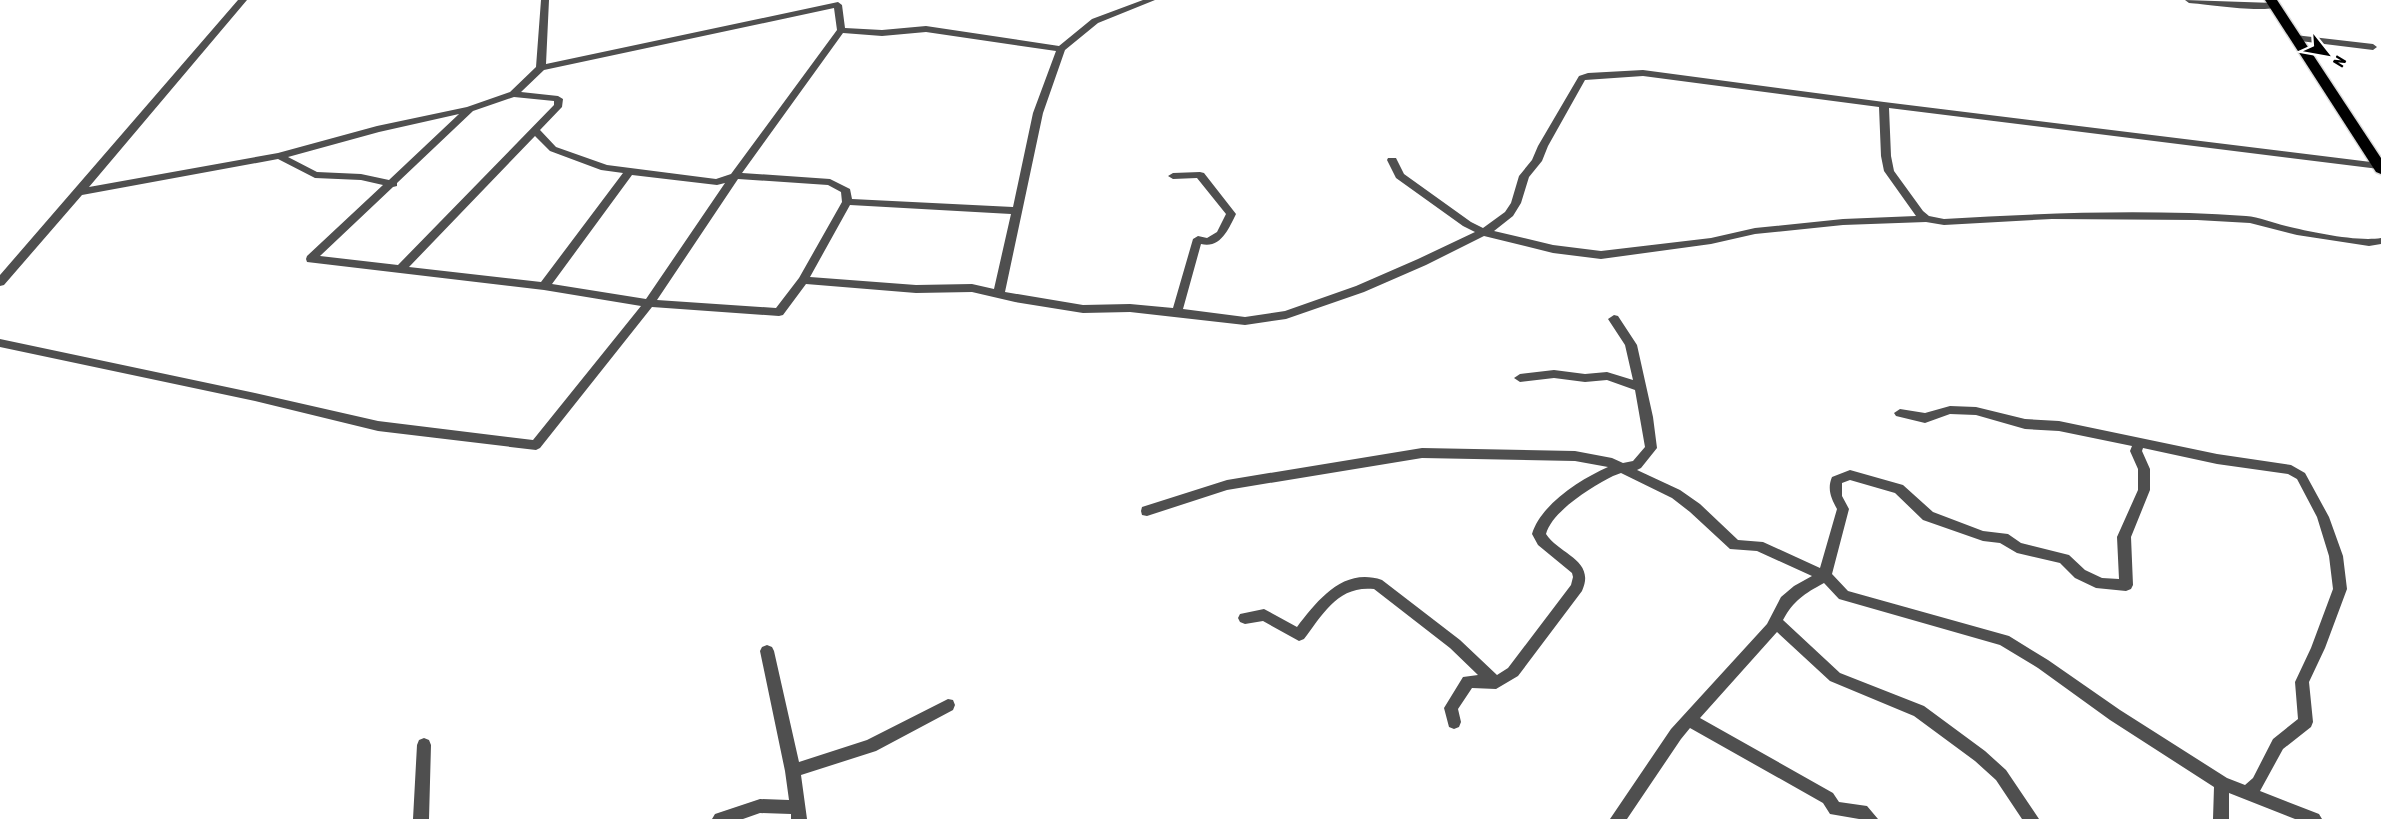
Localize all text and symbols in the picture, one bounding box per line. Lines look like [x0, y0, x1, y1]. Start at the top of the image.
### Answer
north arrow [2297, 24, 2357, 84]
text: N [2330, 53, 2350, 70]

